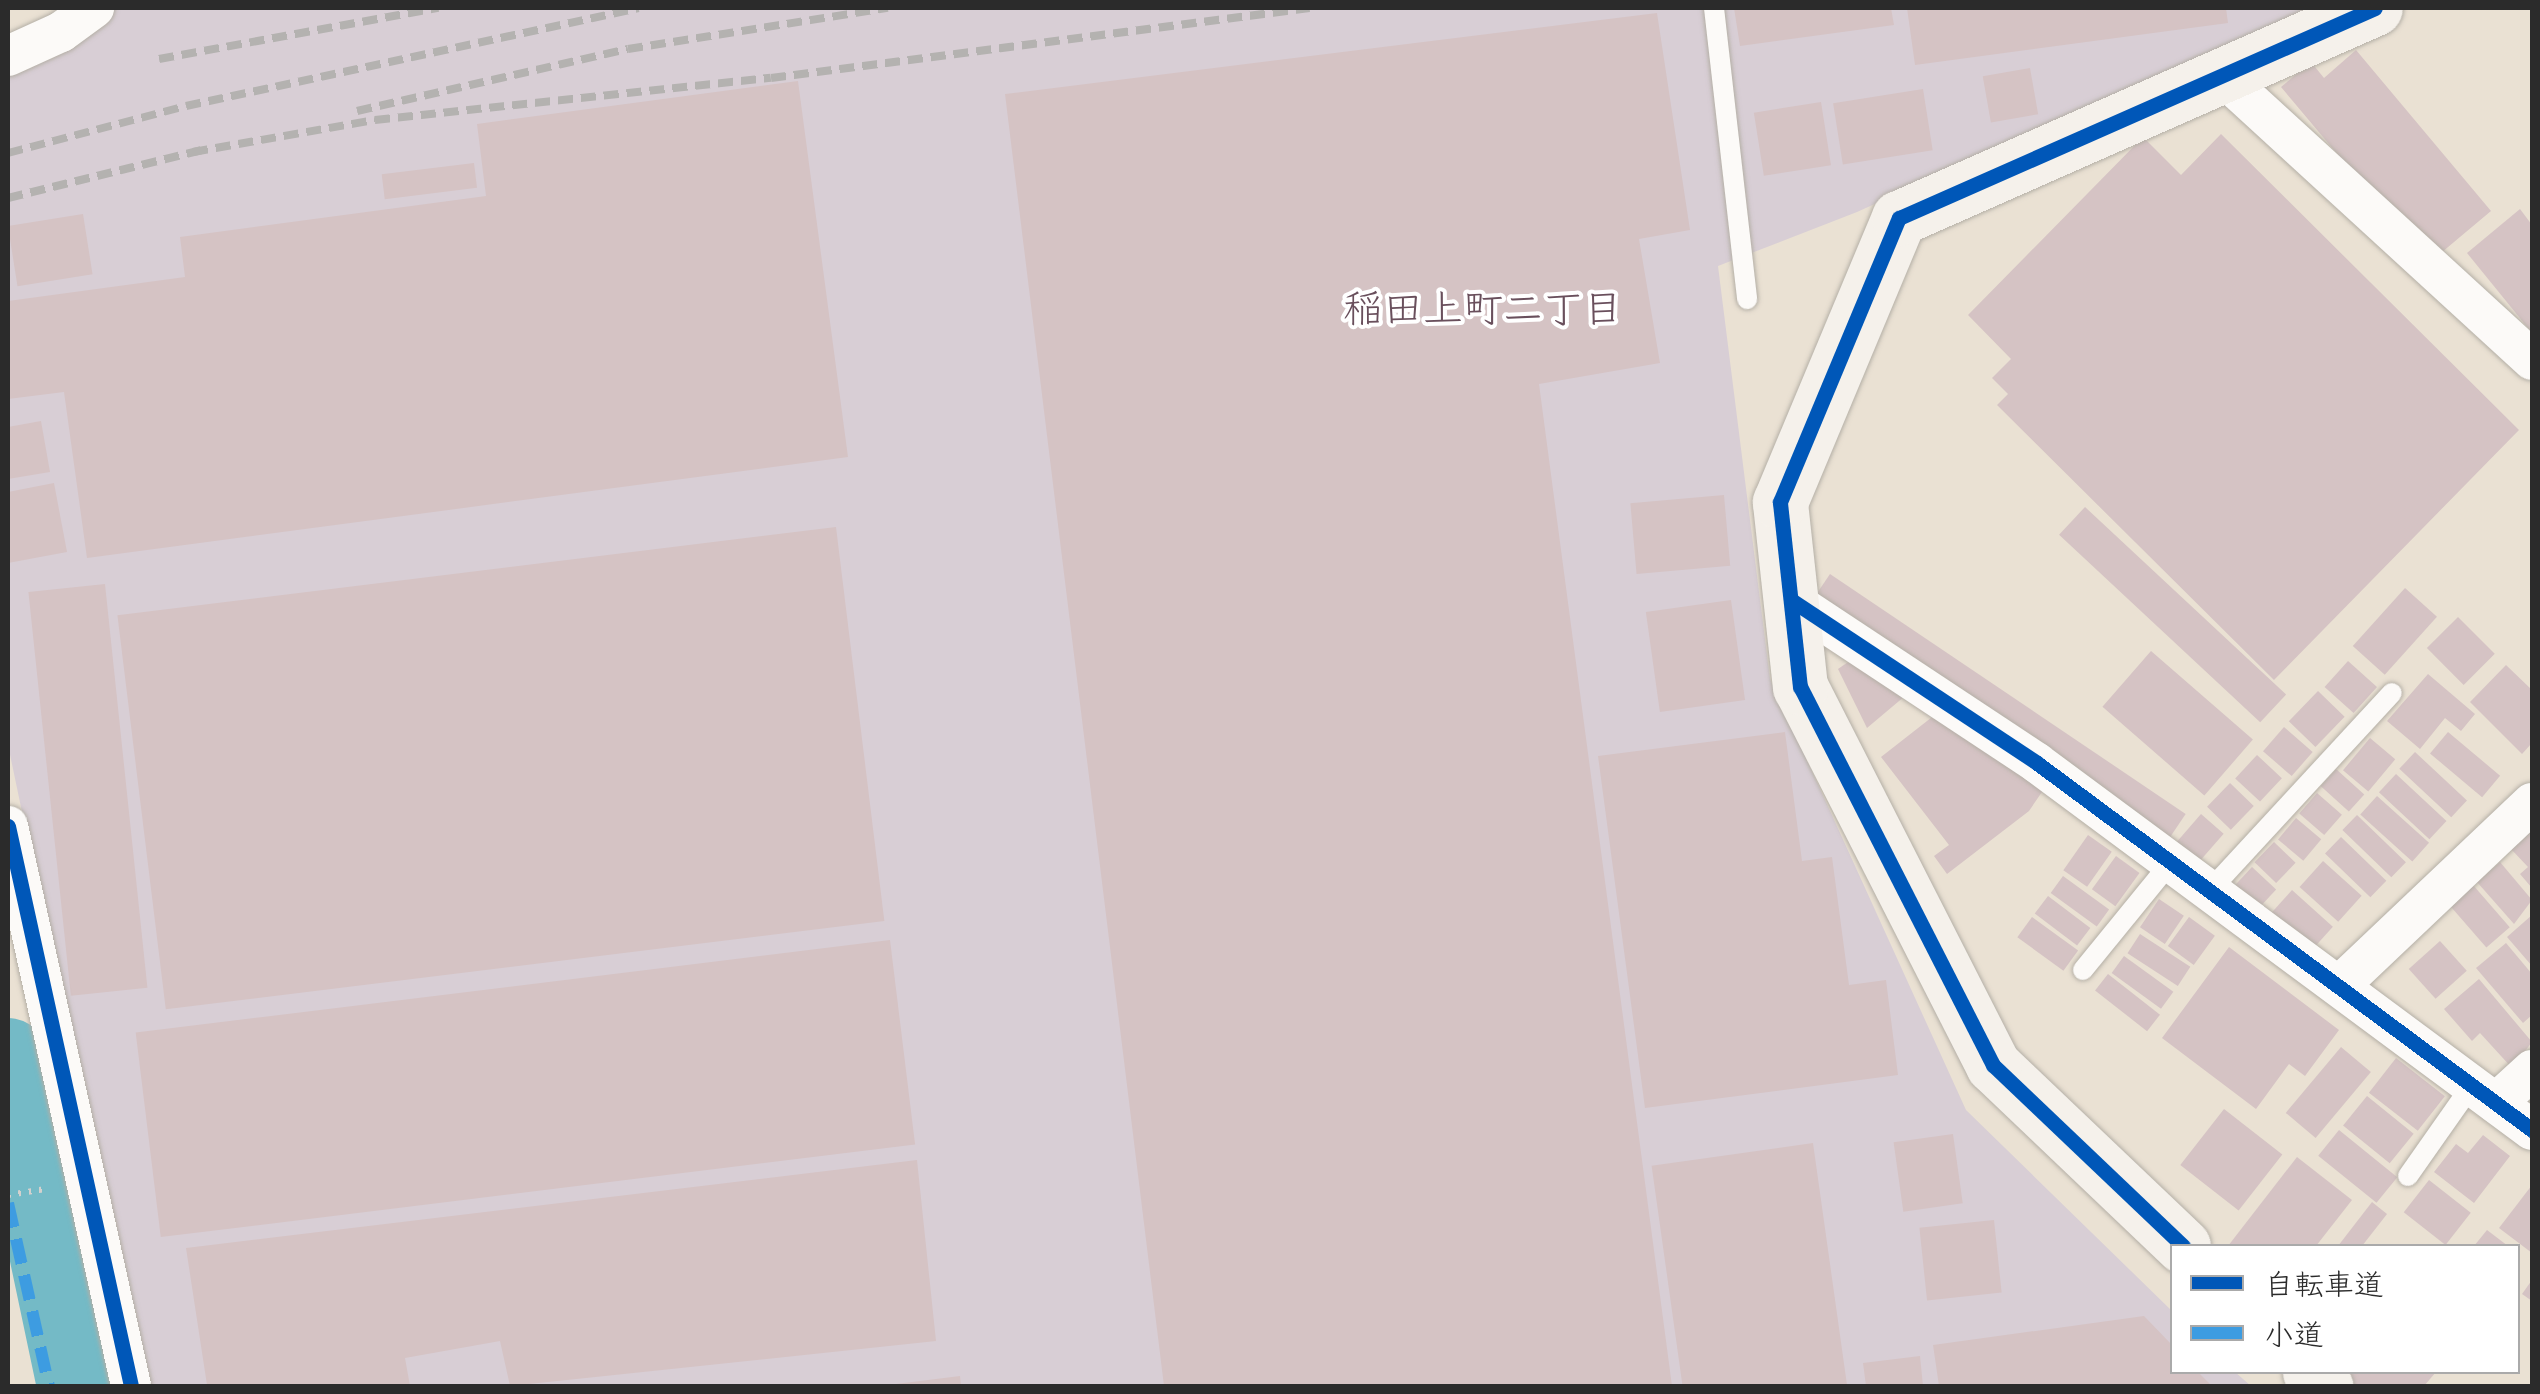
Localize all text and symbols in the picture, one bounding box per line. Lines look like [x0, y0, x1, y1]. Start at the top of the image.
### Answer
district label: 稲田上町二丁目 [1343, 291, 1623, 339]
legend [2170, 1244, 2520, 1374]
text: 自転車道 [2264, 1272, 2384, 1307]
text: 小道 [2264, 1322, 2324, 1357]

